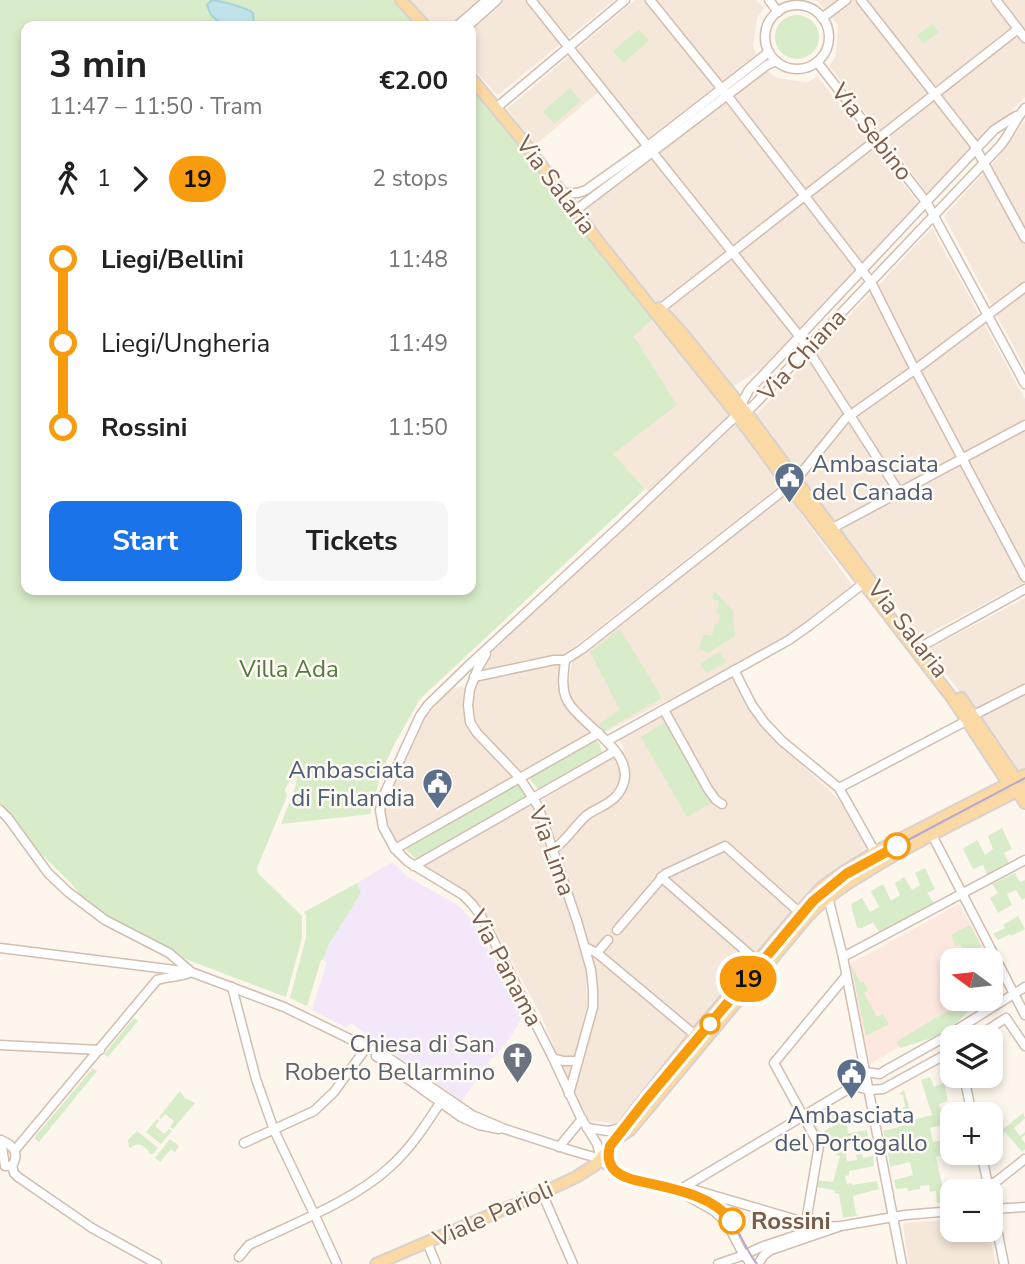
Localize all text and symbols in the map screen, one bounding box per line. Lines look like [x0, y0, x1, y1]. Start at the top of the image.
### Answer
text: 3 min [49, 39, 147, 90]
text: €2.00 [379, 63, 448, 98]
street label: Via Sebino [823, 76, 920, 187]
text: 11:47 – 11:50 · Tram [49, 91, 262, 122]
street label: Via Salaria [508, 129, 603, 241]
icon: walk [49, 160, 87, 198]
icon: forward [121, 160, 159, 198]
text: 1 [97, 163, 111, 194]
text: 19 [183, 163, 212, 195]
text: 2 stops [372, 163, 448, 194]
text: Liegi/Bellini [101, 242, 244, 277]
text: 11:48 [388, 244, 448, 275]
street label: Via Chiana [750, 302, 853, 409]
text: Liegi/Ungheria [101, 326, 270, 361]
text: 11:49 [388, 328, 448, 359]
text: Rossini [101, 410, 187, 445]
text: 11:50 [388, 412, 448, 443]
place label: Ambasciata del Canada [812, 448, 939, 508]
public building icon: Ambasciata del Canada [772, 461, 806, 505]
button: Start [49, 501, 242, 581]
button: Tickets [256, 501, 448, 581]
street label: Via Salaria [859, 573, 956, 684]
park label: Villa Ada [238, 653, 339, 685]
place label: Ambasciata di Finlandia [288, 754, 415, 814]
public building icon: Ambasciata di Finlandia [421, 767, 455, 811]
street label: Via Lima [521, 801, 583, 900]
unlabelled marker [884, 833, 910, 859]
street label: Via Panama [461, 903, 550, 1032]
north arrow [940, 948, 1003, 1012]
map controls [940, 948, 1003, 1242]
line badge: 19 [716, 956, 780, 1002]
text: 19 [734, 963, 762, 995]
unlabelled marker [700, 1014, 720, 1034]
button: layers [940, 1025, 1003, 1088]
place label: Chiesa di San Roberto Bellarmino [284, 1028, 495, 1088]
church icon: Chiesa di San Roberto Bellarmino [501, 1041, 535, 1085]
public building icon: Ambasciata del Portogallo [834, 1056, 868, 1100]
place label: Ambasciata del Portogallo [774, 1099, 928, 1159]
button: + [940, 1102, 1003, 1165]
street label: Viale Parioli [427, 1173, 558, 1255]
button: − [940, 1179, 1003, 1242]
place label: Rossini [751, 1205, 831, 1237]
marker: Rossini [719, 1208, 745, 1234]

